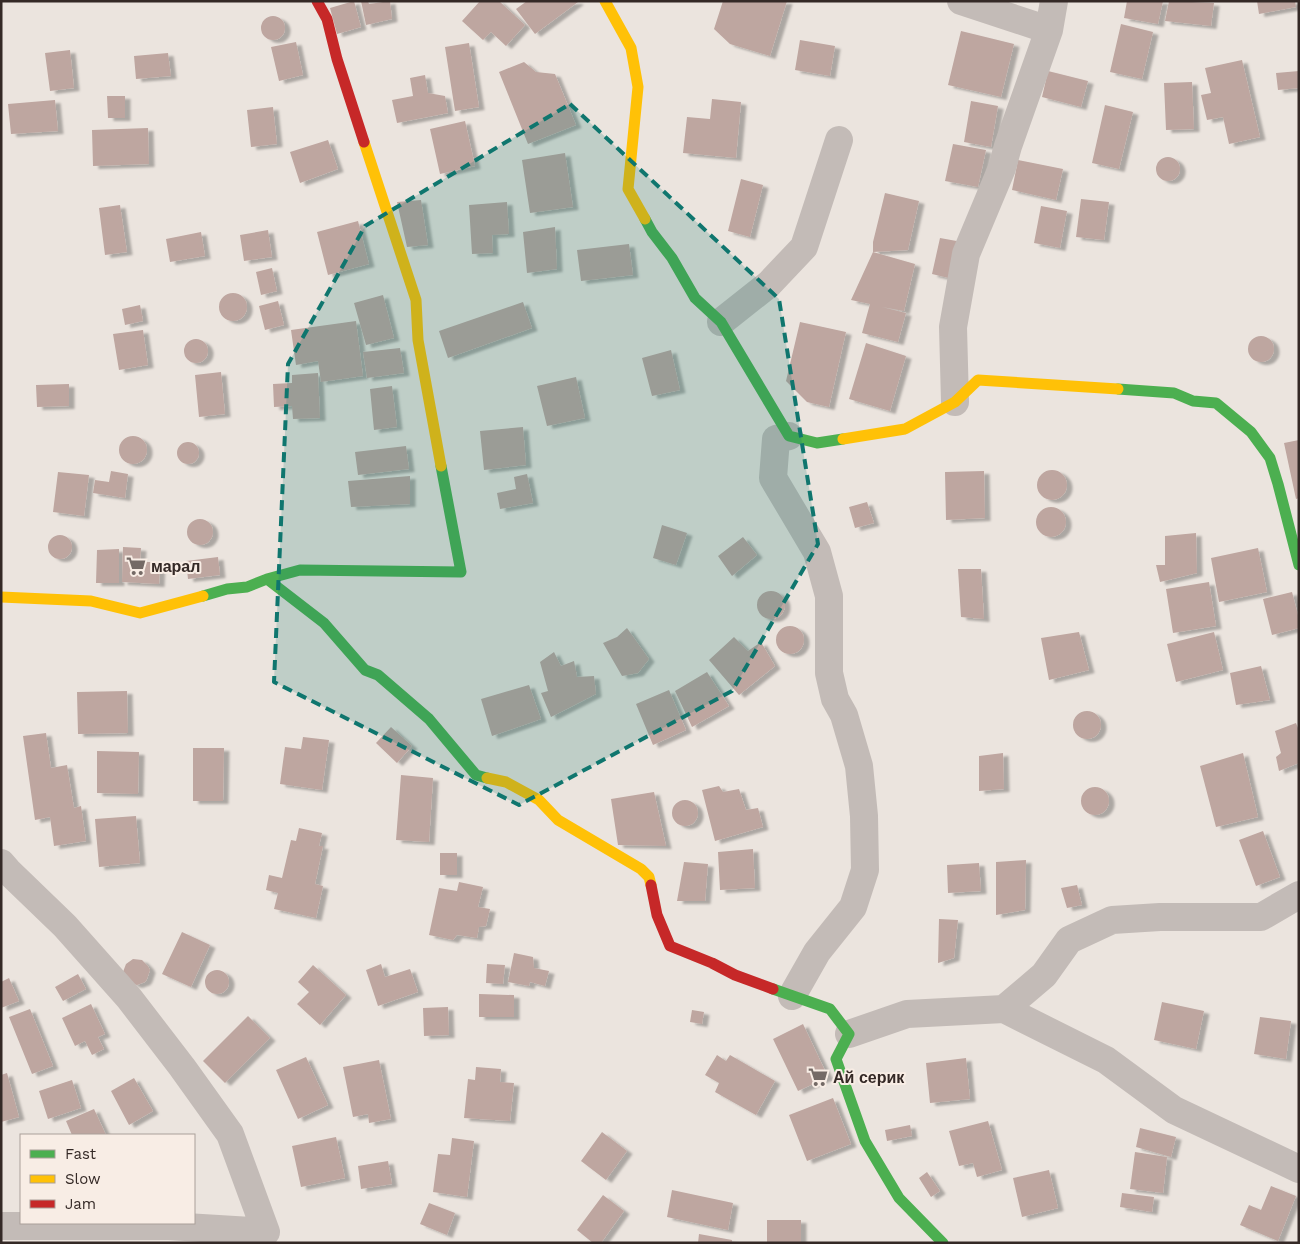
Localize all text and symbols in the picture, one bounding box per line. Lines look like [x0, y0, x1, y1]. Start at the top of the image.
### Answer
supermarket icon: марал [125, 555, 147, 577]
place label: марал [151, 557, 200, 576]
supermarket icon: Ай серик [807, 1066, 829, 1088]
place label: Ай серик [833, 1068, 905, 1087]
legend [20, 1134, 195, 1224]
text: Fast [65, 1145, 97, 1163]
text: Slow [65, 1170, 101, 1188]
text: Jam [65, 1195, 96, 1213]

